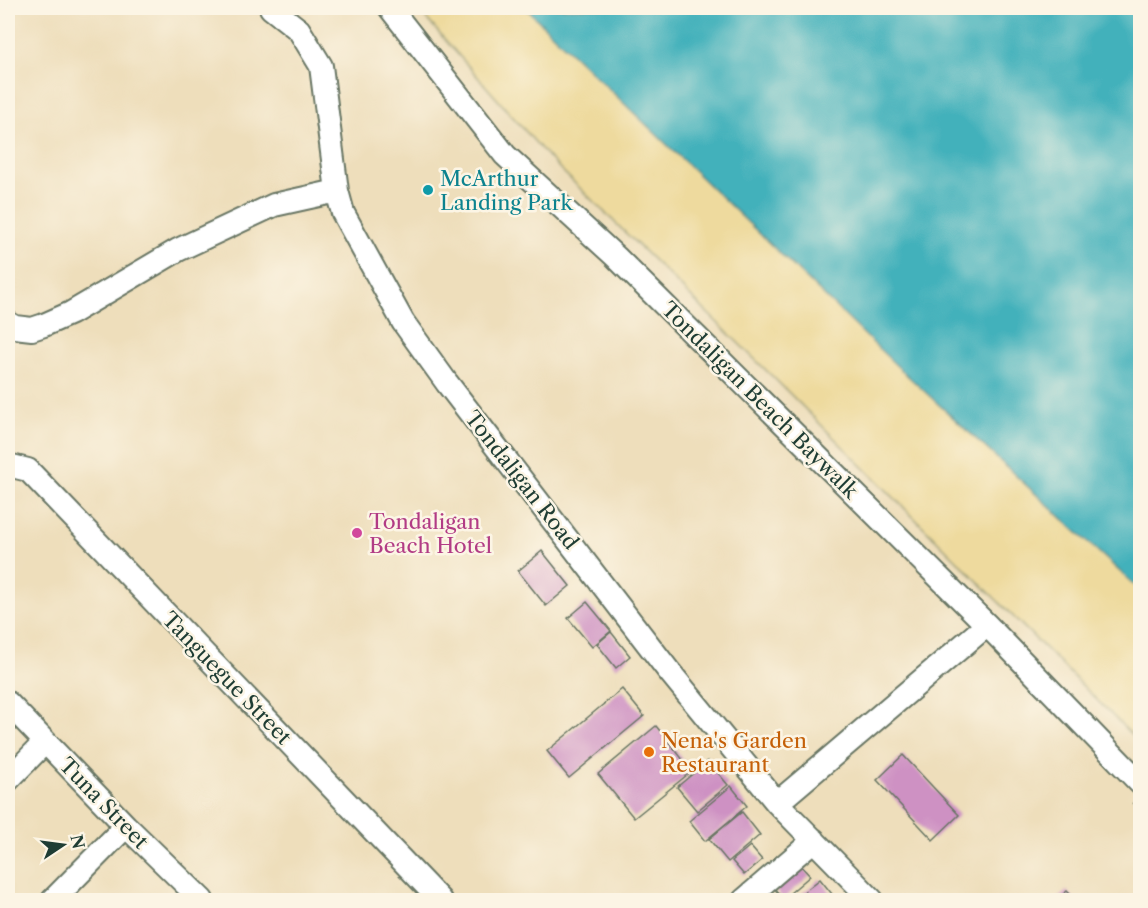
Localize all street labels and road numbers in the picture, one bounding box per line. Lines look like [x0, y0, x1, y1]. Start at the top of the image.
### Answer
street label: Tondaligan Beach Baywalk [657, 297, 864, 504]
street label: Tondaligan Road [460, 406, 584, 554]
street label: Tanguegue Street [157, 607, 297, 750]
street label: Tuna Street [54, 752, 154, 854]

